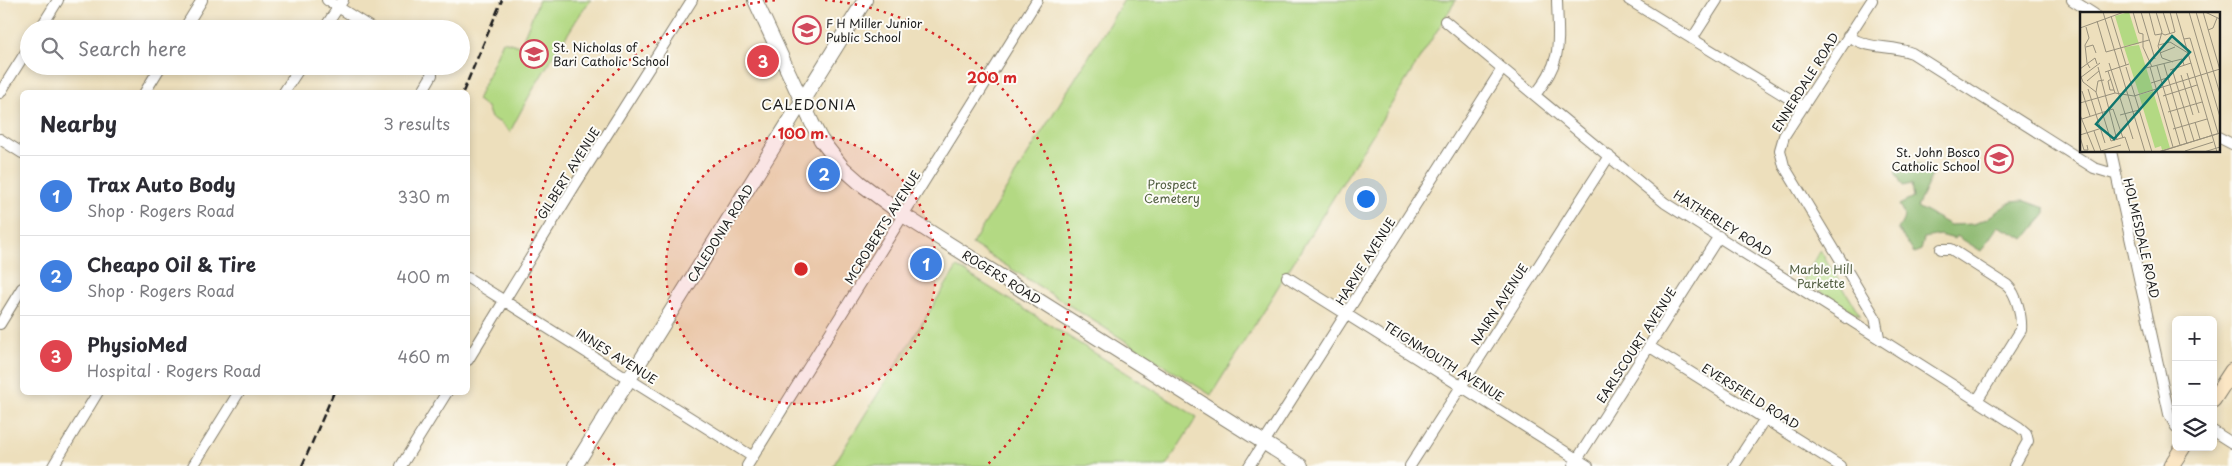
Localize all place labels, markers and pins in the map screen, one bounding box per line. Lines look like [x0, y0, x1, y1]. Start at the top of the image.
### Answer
place label: F H Miller Junior Public School [826, 14, 923, 46]
school or university icon: F H Miller Junior Public School [792, 15, 822, 45]
place label: St. Nicholas of Bari Catholic School [553, 38, 669, 70]
school or university icon: St. Nicholas of Bari Catholic School [519, 39, 549, 69]
pin: 3 [747, 42, 779, 80]
place label: St. John Bosco Catholic School [1891, 143, 1980, 175]
school or university icon: St. John Bosco Catholic School [1984, 144, 2014, 174]
pin: 2 [808, 155, 840, 193]
pin: 1 [910, 245, 942, 283]
centre of rings [792, 260, 810, 278]

